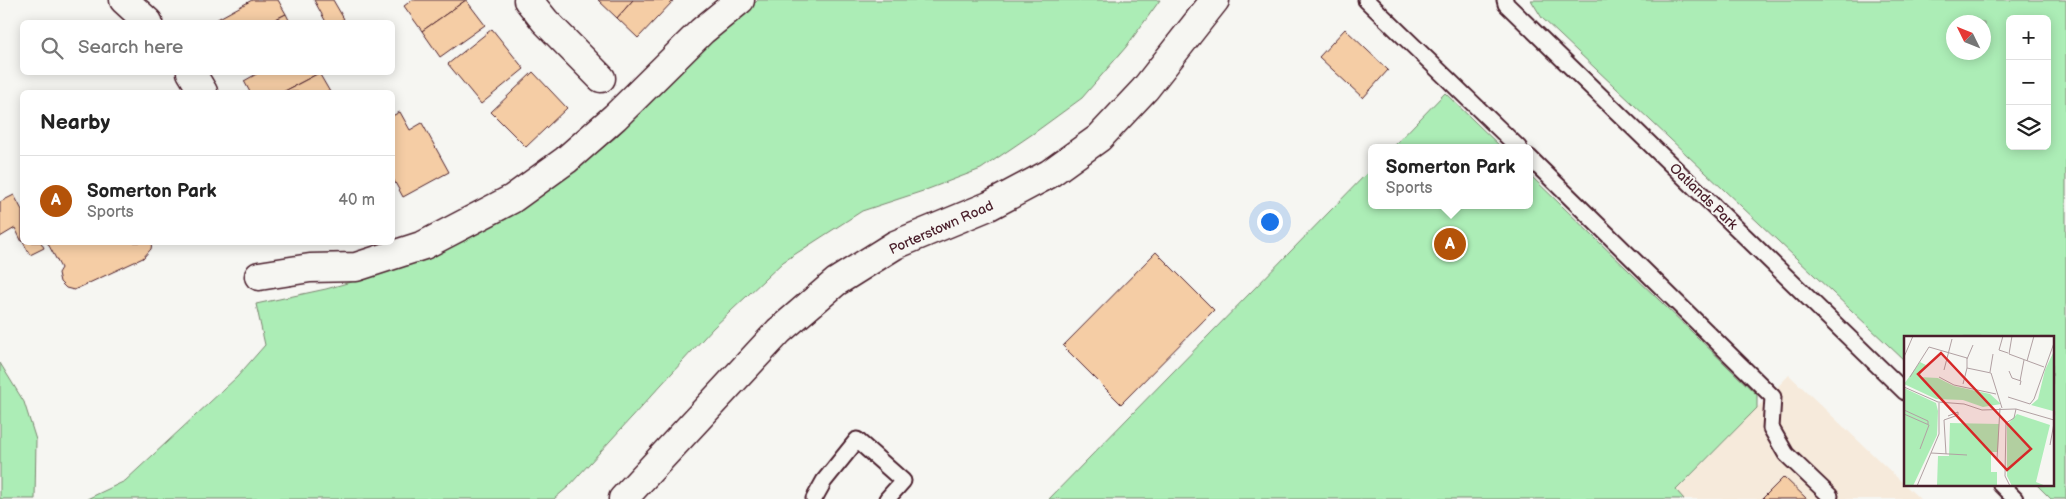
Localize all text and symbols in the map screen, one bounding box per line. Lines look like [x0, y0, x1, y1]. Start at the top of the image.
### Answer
north arrow [1946, 15, 1991, 60]
map controls [2006, 15, 2051, 150]
button: + [2006, 15, 2051, 60]
search box [20, 20, 395, 75]
icon: search [38, 34, 66, 62]
text: Search here [78, 36, 183, 59]
button: − [2006, 60, 2051, 105]
button: layers [2006, 105, 2051, 150]
text: Nearby [40, 110, 110, 135]
popup [1368, 144, 1533, 209]
text: Somerton Park [1386, 156, 1515, 179]
street label: Oatlands Park [1666, 160, 1741, 233]
text: Sports [1386, 179, 1432, 198]
text: Somerton Park [87, 180, 217, 203]
text: A [51, 191, 61, 210]
text: 40 m [338, 191, 375, 210]
street label: Porterstown Road [886, 197, 996, 258]
text: Sports [87, 203, 134, 222]
your location [1257, 209, 1283, 235]
pin: A [1434, 225, 1466, 263]
inset map [1904, 336, 2054, 486]

